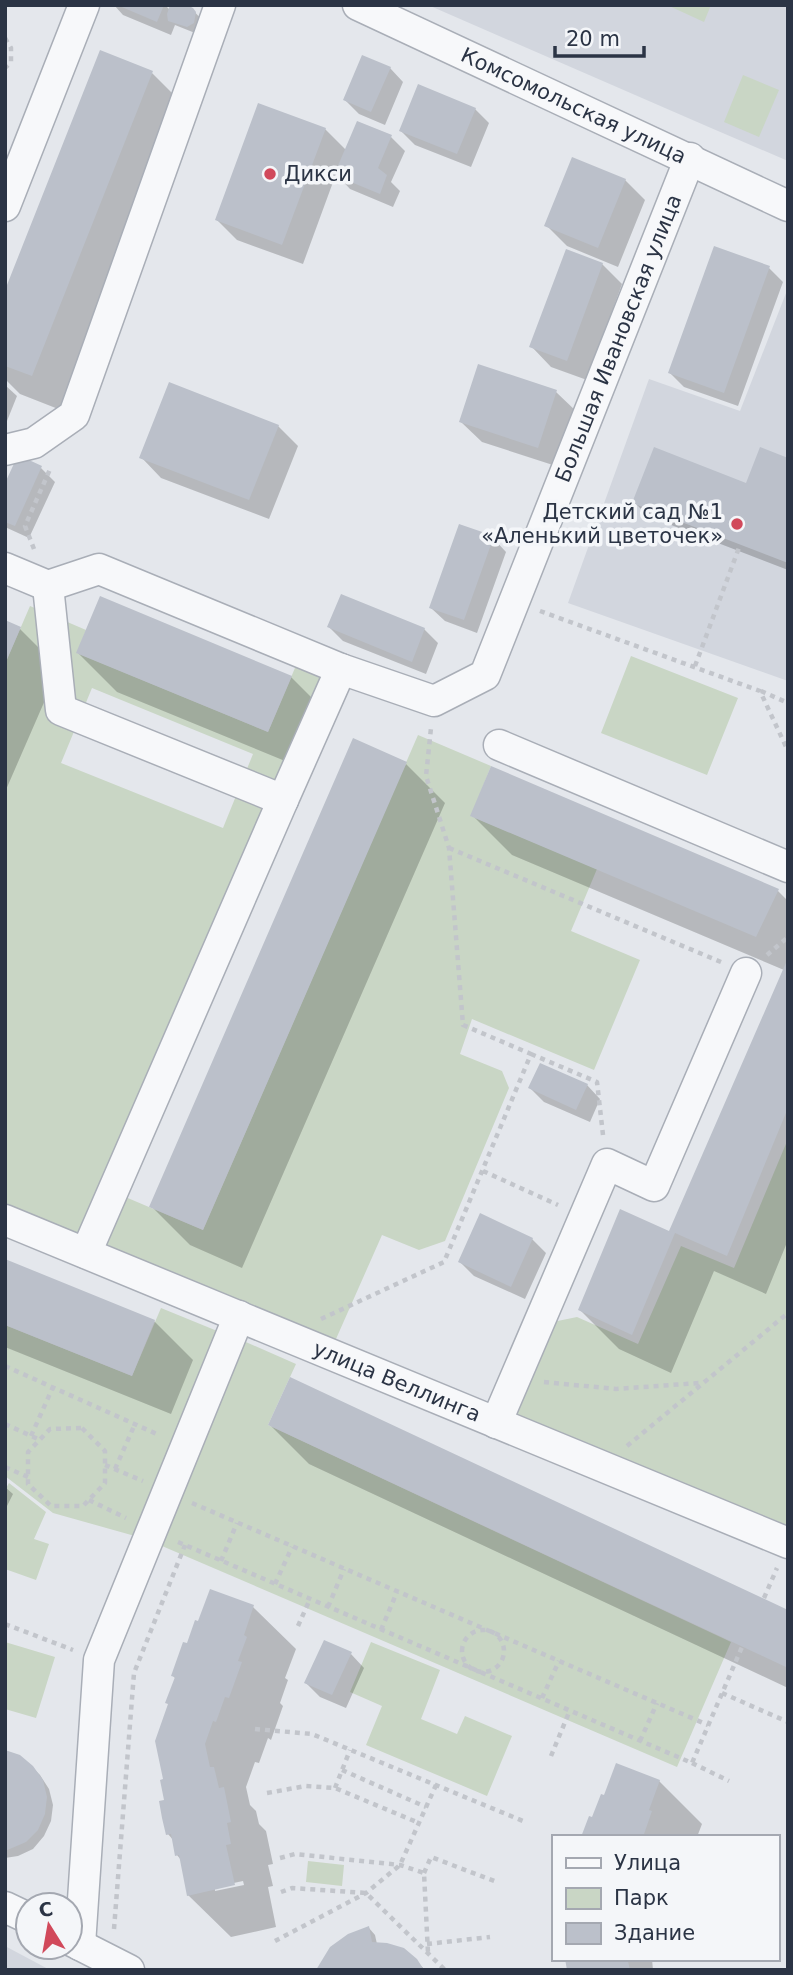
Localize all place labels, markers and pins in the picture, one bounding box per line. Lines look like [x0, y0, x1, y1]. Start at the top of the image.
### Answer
place label: Дикси [284, 162, 352, 186]
marker: Дикси [262, 166, 278, 182]
place label: Детский сад №1 «Аленький цветочек» [481, 500, 723, 548]
marker: Детский сад №1 «Аленький цветочек» [729, 516, 745, 532]

